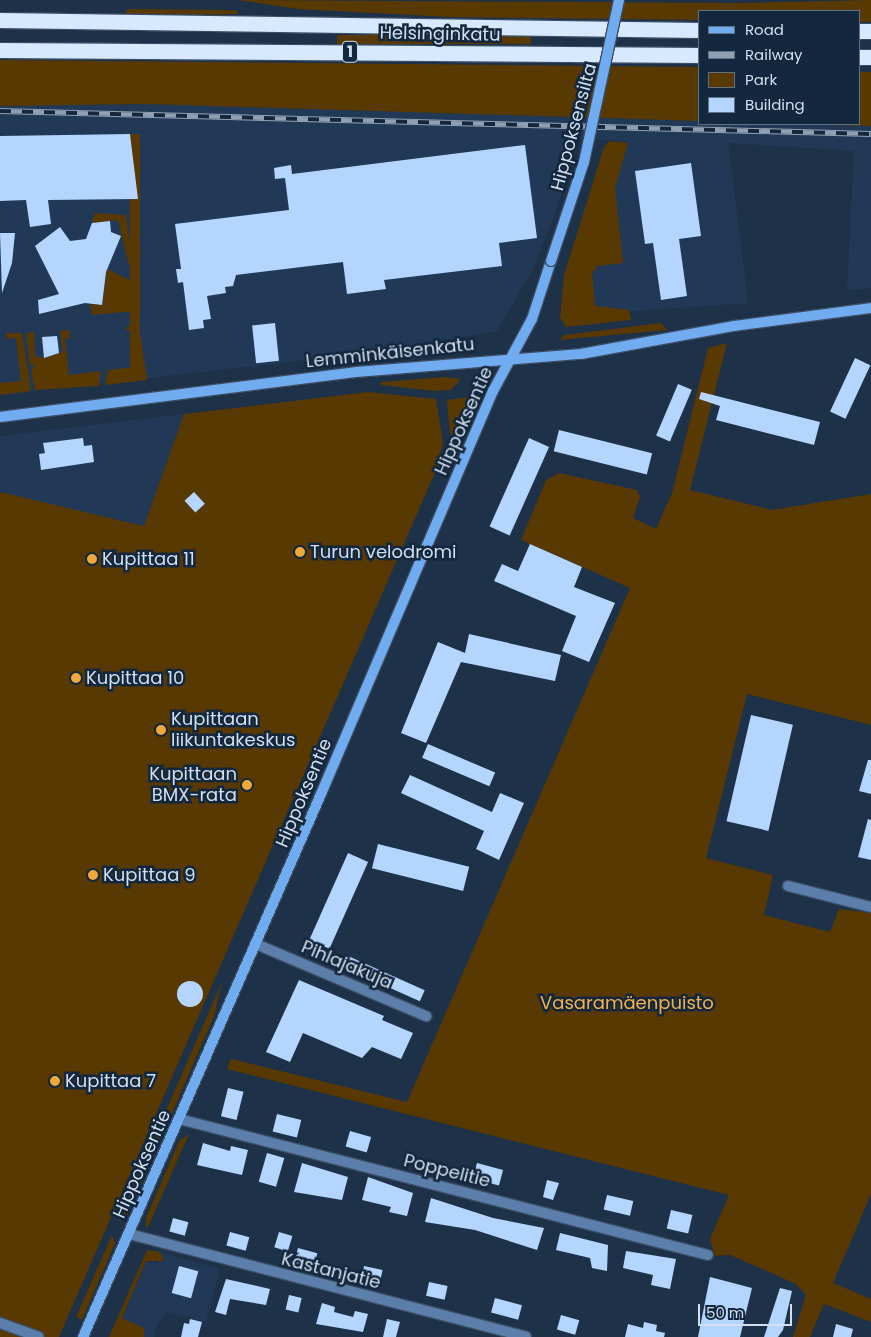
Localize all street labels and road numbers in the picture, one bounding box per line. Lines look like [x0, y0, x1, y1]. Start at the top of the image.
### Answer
street label: Helsinginkatu [379, 22, 501, 46]
road number: 1 [341, 38, 359, 66]
street label: Hippoksensilta [547, 61, 601, 193]
street label: Lemminkäisenkatu [305, 333, 475, 373]
street label: Hippoksentie [430, 364, 498, 478]
street label: Hippoksentie [271, 735, 337, 851]
street label: Pihlajakuja [298, 936, 396, 994]
street label: Hippoksentie [108, 1107, 176, 1221]
street label: Poppelitie [401, 1150, 493, 1192]
street label: Kastanjatie [279, 1248, 383, 1294]

